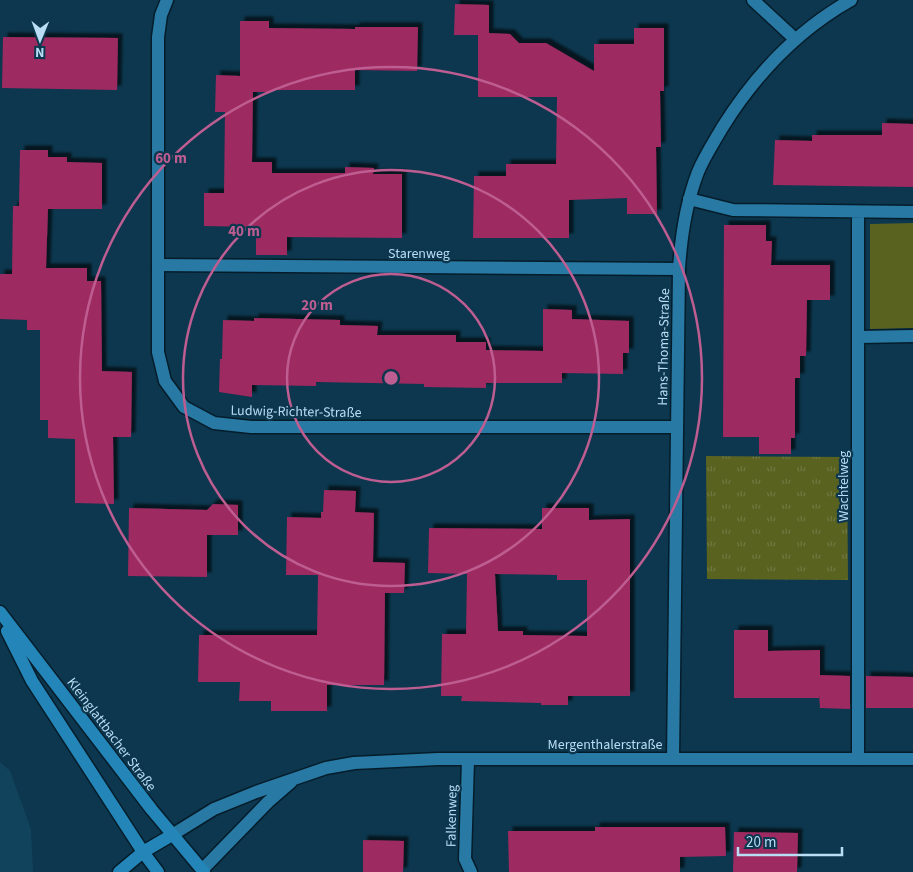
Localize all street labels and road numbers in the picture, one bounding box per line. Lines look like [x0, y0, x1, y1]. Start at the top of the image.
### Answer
street label: Starenweg [388, 244, 450, 264]
street label: Hans-Thoma-Straße [653, 288, 675, 406]
street label: Ludwig-Richter-Straße [230, 401, 362, 423]
street label: Wachtelweg [834, 451, 854, 521]
street label: Kleinglattbacher Straße [62, 673, 161, 796]
street label: Mergenthalerstraße [548, 735, 663, 755]
street label: Falkenweg [441, 785, 463, 847]

